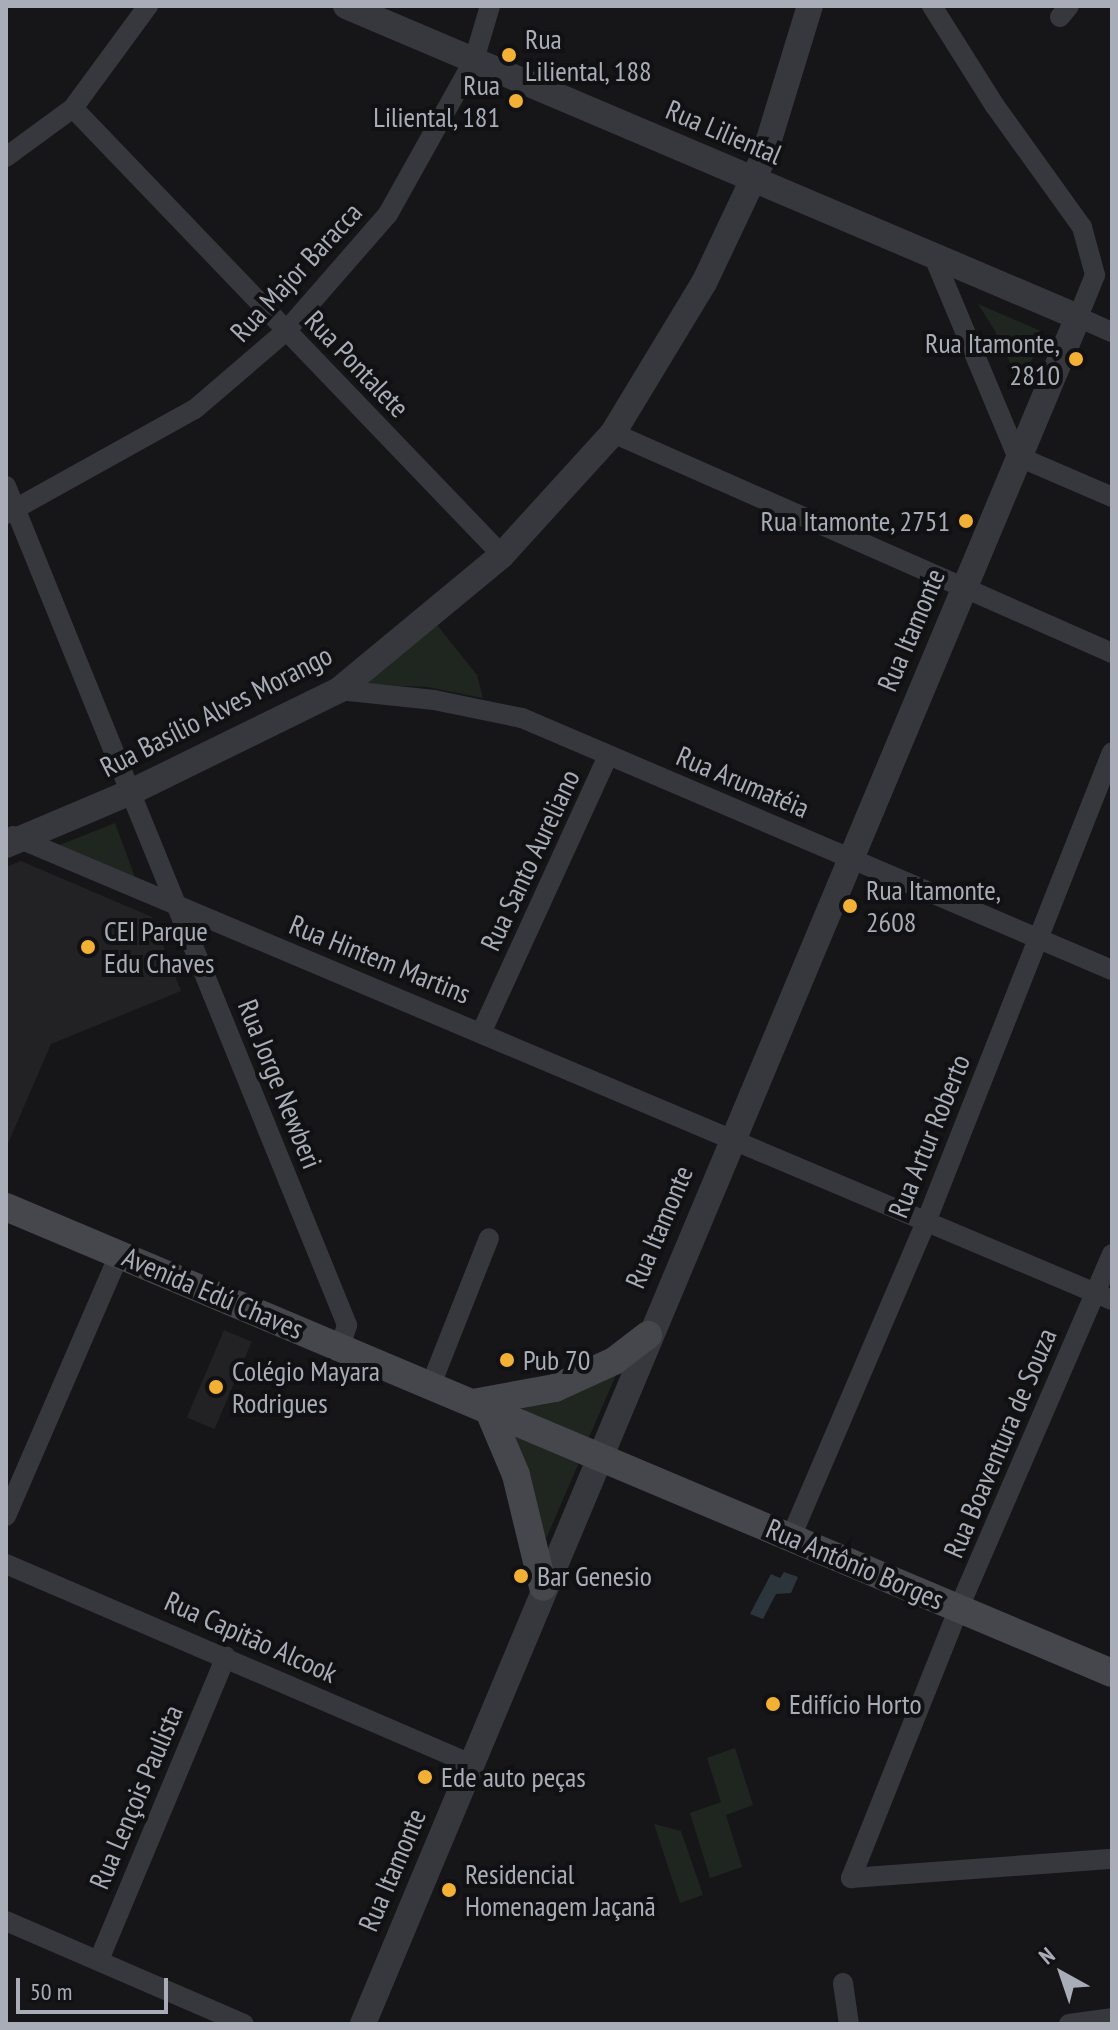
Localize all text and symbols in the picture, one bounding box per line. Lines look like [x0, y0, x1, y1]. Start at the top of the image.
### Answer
place label: Rua Liliental, 188 [525, 22, 654, 88]
marker: Rua Liliental, 188 [500, 46, 518, 64]
place label: Rua Liliental, 181 [371, 68, 500, 134]
marker: Rua Liliental, 181 [507, 92, 525, 110]
street label: Rua Liliental [661, 93, 787, 171]
street label: Rua Major Baracca [223, 196, 369, 348]
street label: Rua Pontalete [298, 304, 416, 424]
place label: Rua Itamonte, 2810 [925, 326, 1060, 392]
marker: Rua Itamonte, 2810 [1067, 350, 1085, 368]
place label: Rua Itamonte, 2751 [759, 504, 950, 538]
marker: Rua Itamonte, 2751 [957, 512, 975, 530]
street label: Rua Itamonte [870, 564, 952, 696]
street label: Rua Basílio Alves Morango [94, 638, 338, 784]
street label: Rua Arumatéia [671, 739, 815, 825]
street label: Rua Santo Aureliano [473, 764, 587, 956]
place label: Rua Itamonte, 2608 [866, 873, 1001, 939]
marker: Rua Itamonte, 2608 [841, 897, 859, 915]
street label: Rua Hintem Martins [285, 907, 475, 1011]
place label: CEI Parque Edu Chaves [104, 914, 214, 980]
marker: CEI Parque Edu Chaves [79, 938, 97, 956]
street label: Rua Jorge Newberi [231, 995, 329, 1173]
street label: Rua Artur Roberto [881, 1049, 977, 1223]
street label: Rua Itamonte [618, 1161, 700, 1293]
street label: Avenida Edú Chaves [118, 1240, 308, 1346]
street label: Rua Boaventura de Souza [937, 1323, 1063, 1563]
place label: Pub 70 [523, 1343, 590, 1377]
marker: Pub 70 [498, 1351, 516, 1369]
place label: Colégio Mayara Rodrigues [232, 1354, 380, 1420]
marker: Colégio Mayara Rodrigues [207, 1378, 225, 1396]
street label: Rua Antônio Borges [761, 1511, 949, 1617]
place label: Bar Genesio [537, 1559, 652, 1593]
marker: Bar Genesio [512, 1567, 530, 1585]
street label: Rua Capitão Alcook [159, 1584, 343, 1690]
place label: Edifício Horto [789, 1687, 922, 1721]
marker: Edifício Horto [764, 1695, 782, 1713]
street label: Rua Lençois Paulista [82, 1700, 190, 1894]
place label: Ede auto peças [441, 1760, 586, 1794]
marker: Ede auto peças [416, 1768, 434, 1786]
street label: Rua Itamonte [351, 1804, 433, 1936]
place label: Residencial Homenagem Jaçanã [465, 1857, 656, 1923]
marker: Residencial Homenagem Jaçanã [440, 1881, 458, 1899]
north arrow [1022, 1934, 1102, 2014]
text: N [1033, 1941, 1060, 1970]
scale bar [20, 1962, 172, 2012]
text: 50 m [30, 1976, 72, 2007]

